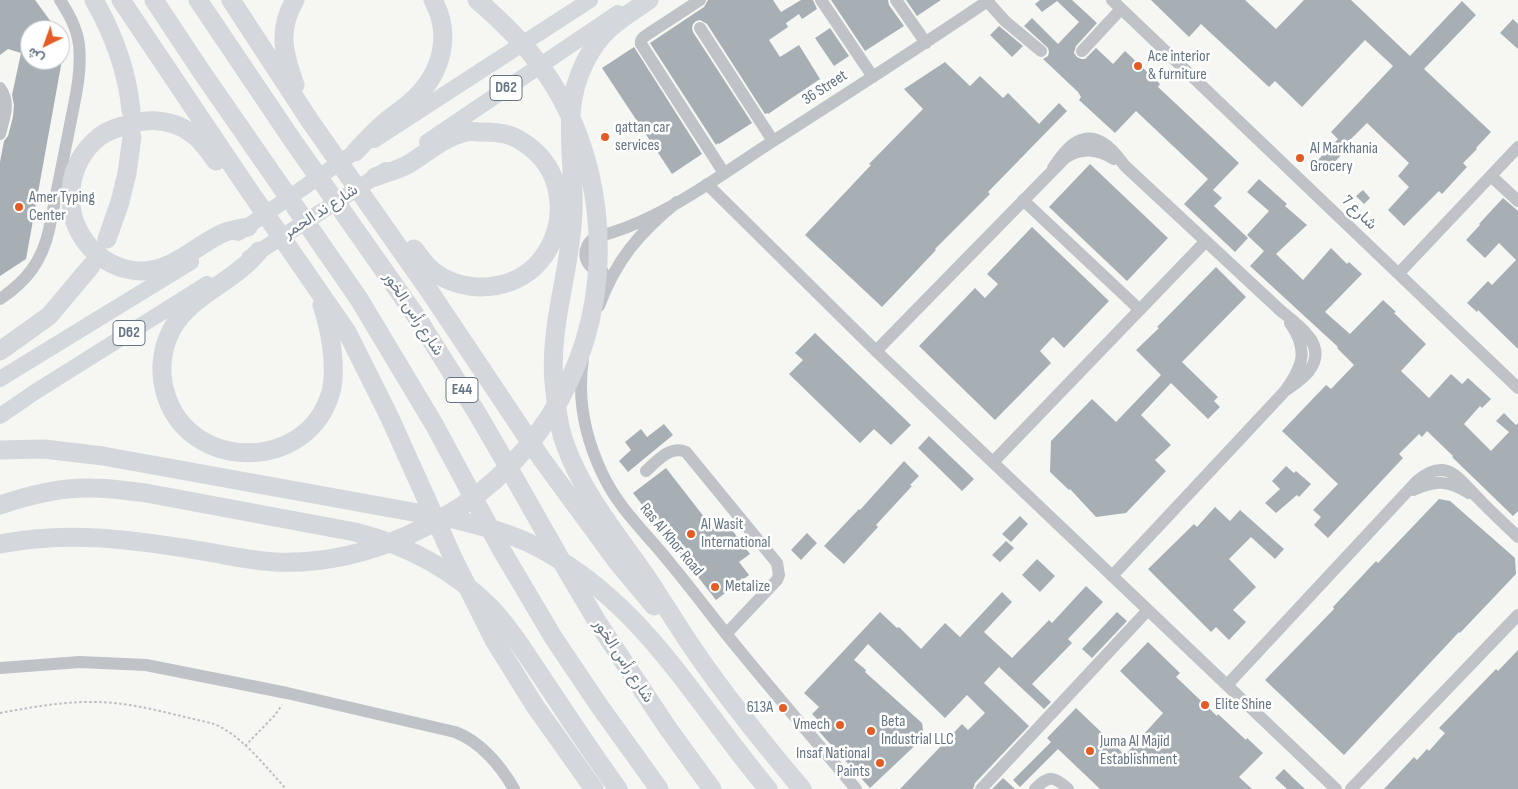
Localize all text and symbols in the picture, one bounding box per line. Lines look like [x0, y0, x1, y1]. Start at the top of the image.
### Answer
north arrow [20, 20, 70, 70]
text: ش [23, 44, 47, 68]
place label: Ace interior & furniture [1148, 47, 1210, 85]
marker: Ace interior & furniture [1132, 60, 1144, 72]
street label: 36 Street [799, 66, 851, 110]
road number: D62 [490, 76, 522, 100]
place label: qattan car services [615, 118, 670, 156]
marker: qattan car services [599, 131, 611, 143]
place label: Al Markhania Grocery [1310, 139, 1378, 177]
marker: Al Markhania Grocery [1294, 152, 1306, 164]
street label: شارع ند الحمر [280, 181, 362, 243]
place label: Amer Typing Center [29, 188, 95, 226]
street label: شارع 7 [1338, 192, 1380, 234]
marker: Amer Typing Center [13, 201, 25, 213]
street label: شارع رأس الخور [379, 268, 447, 360]
road number: D62 [113, 320, 145, 346]
road number: E44 [446, 378, 478, 402]
street label: Ras Al Khor Road [635, 500, 707, 580]
place label: Al Wasit International [701, 515, 770, 553]
marker: Al Wasit International [685, 528, 697, 540]
place label: Metalize [725, 577, 770, 597]
marker: Metalize [709, 581, 721, 593]
street label: شارع رأس الخور [589, 615, 657, 707]
place label: Elite Shine [1215, 695, 1272, 715]
place label: 613A [747, 698, 773, 718]
marker: Elite Shine [1199, 699, 1211, 711]
marker: 613A [777, 702, 789, 714]
place label: Beta Industrial LLC [881, 712, 954, 750]
place label: Vmech [793, 715, 830, 735]
marker: Vmech [834, 719, 846, 731]
marker: Beta Industrial LLC [865, 725, 877, 737]
place label: Juma Al Majid Establishment [1100, 732, 1177, 770]
place label: Insaf National Paints [796, 744, 870, 782]
marker: Juma Al Majid Establishment [1084, 745, 1096, 757]
marker: Insaf National Paints [874, 757, 886, 769]

